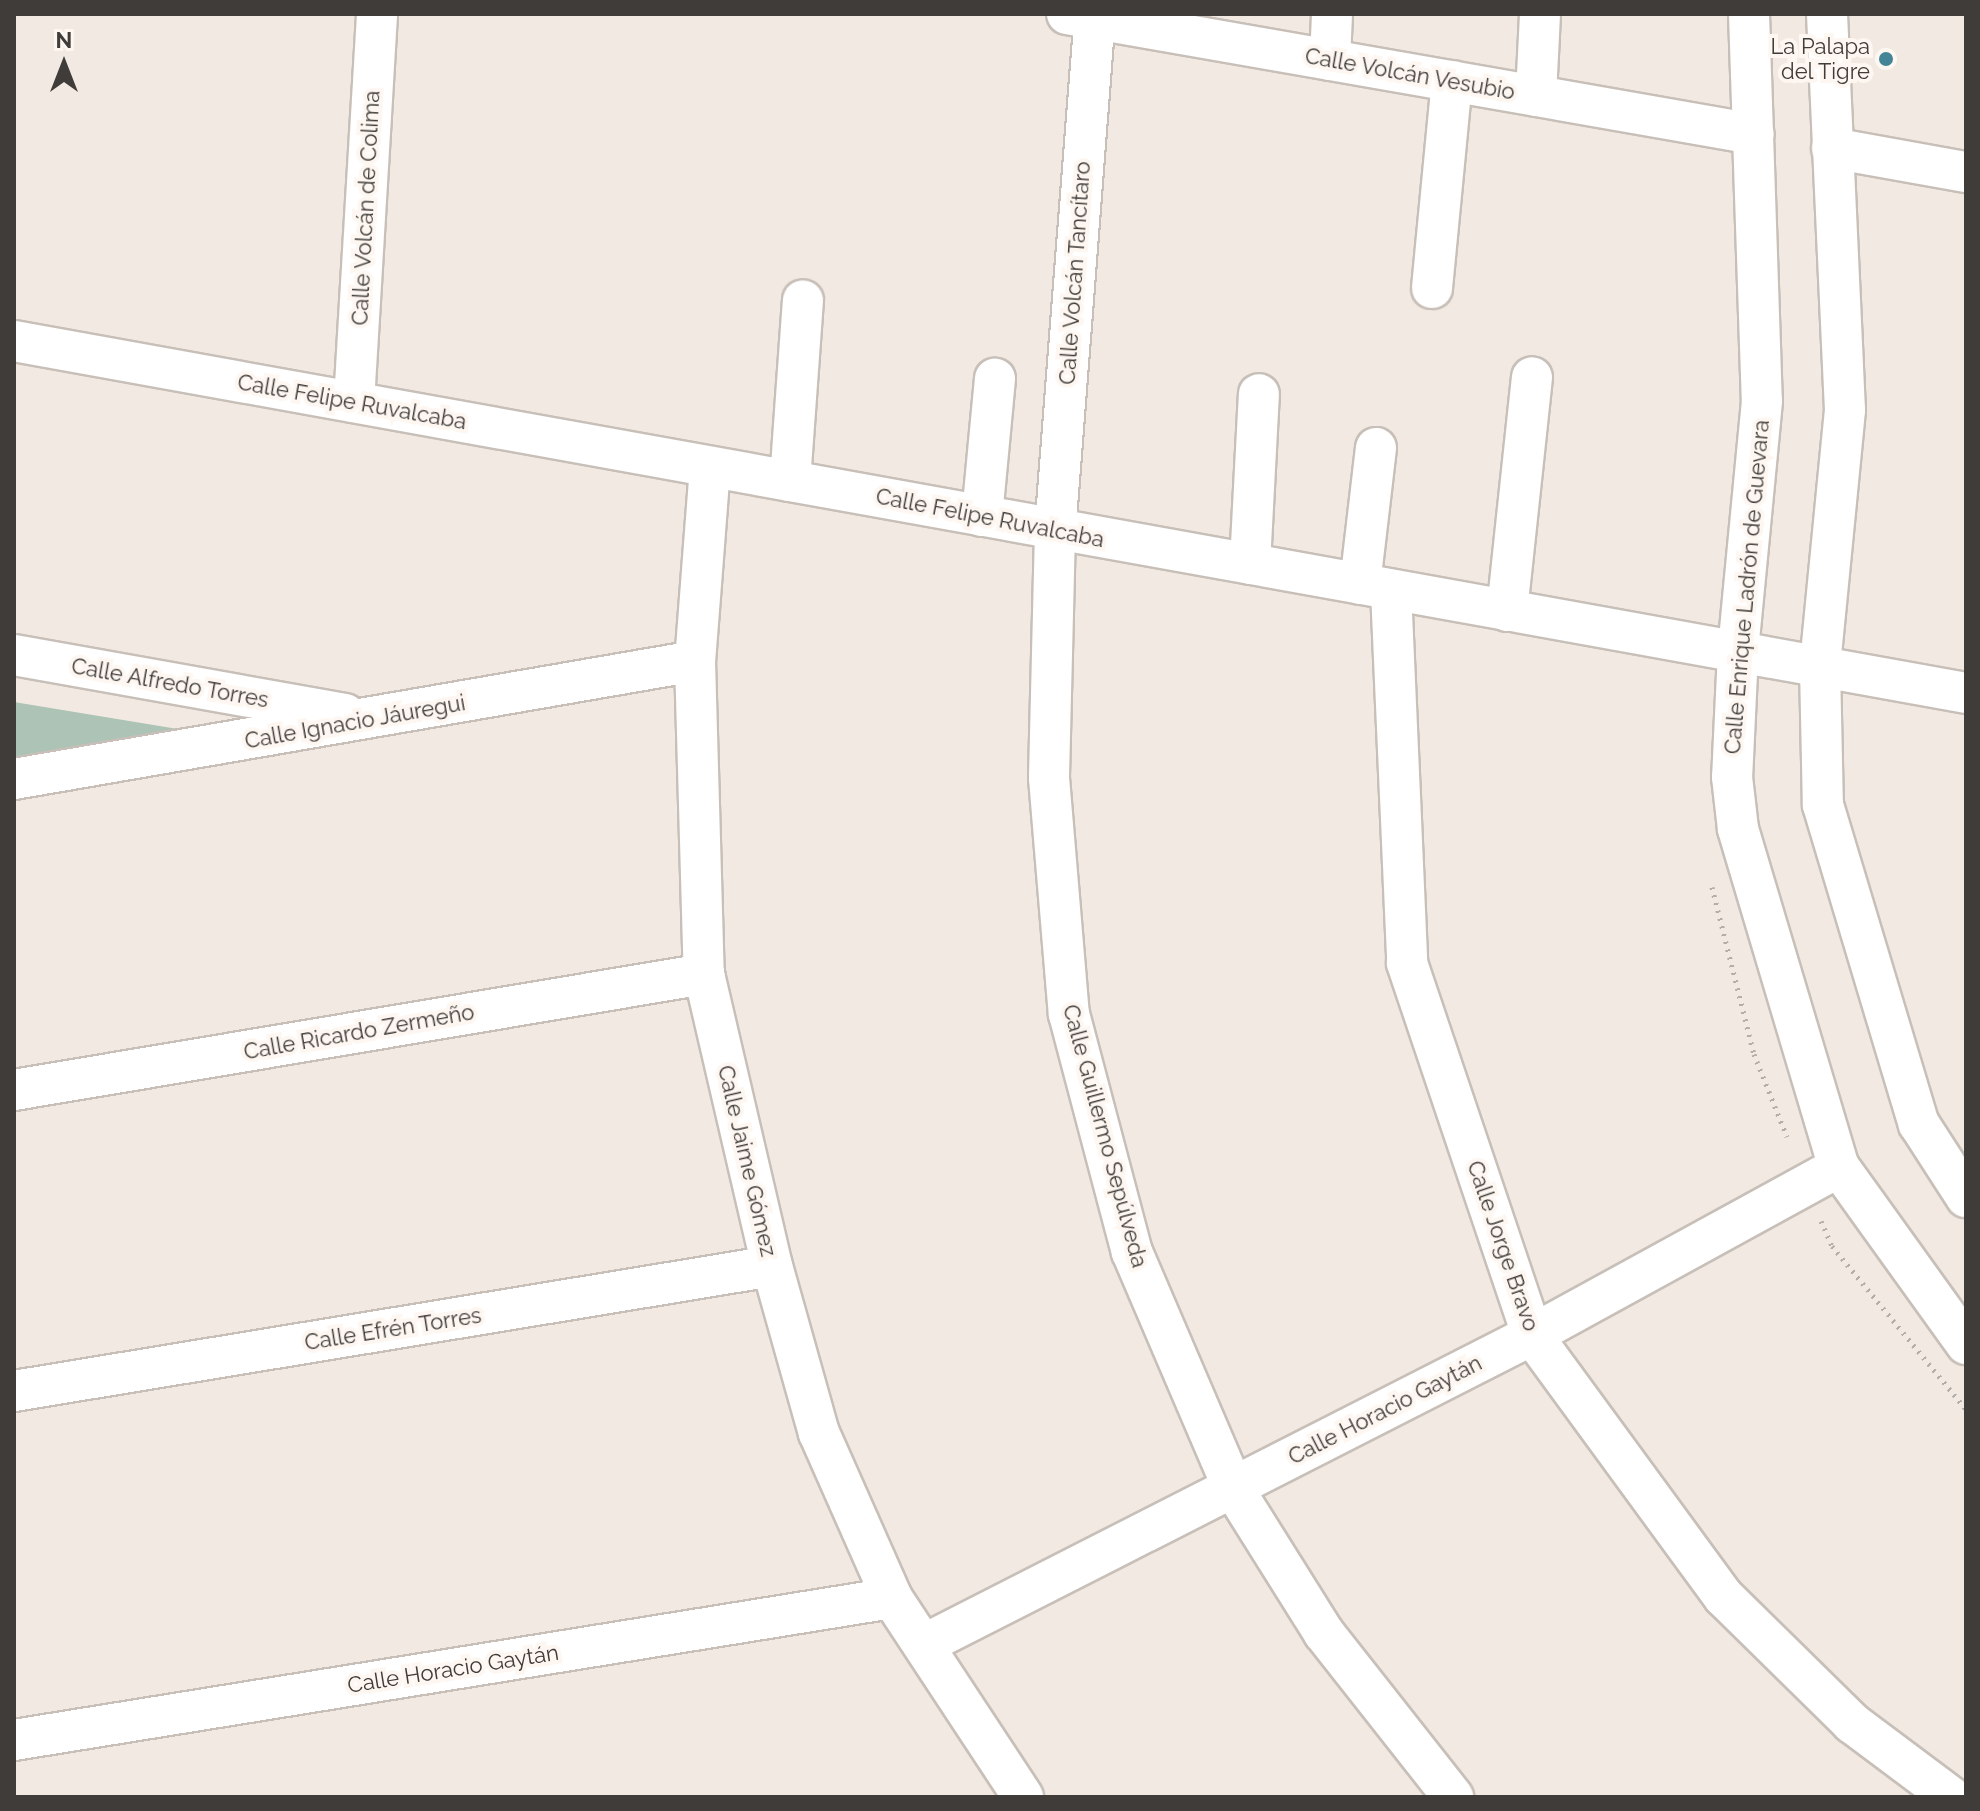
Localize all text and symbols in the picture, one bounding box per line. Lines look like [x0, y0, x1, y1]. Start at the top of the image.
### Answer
north arrow [24, 24, 104, 104]
text: N [56, 27, 72, 53]
place label: La Palapa del Tigre [1770, 33, 1870, 84]
street label: Calle Volcán Vesubio [1302, 42, 1518, 106]
marker: La Palapa del Tigre [1877, 50, 1895, 68]
street label: Calle Volcán de Colima [347, 89, 385, 327]
street label: Calle Volcán Tancítaro [1054, 160, 1096, 386]
street label: Calle Felipe Ruvalcaba [236, 369, 468, 435]
street label: Calle Enrique Ladrón de Guevara [1719, 419, 1775, 755]
street label: Calle Felipe Ruvalcaba [874, 483, 1106, 553]
street label: Calle Alfredo Torres [69, 653, 271, 713]
street label: Calle Ignacio Jáuregui [242, 690, 468, 754]
street label: Calle Ricardo Zermeño [242, 999, 476, 1065]
street label: Calle Guillermo Sepúlveda [1057, 1002, 1153, 1270]
street label: Calle Jaime Gómez [712, 1062, 782, 1260]
street label: Calle Jorge Bravo [1461, 1157, 1545, 1335]
street label: Calle Efrén Torres [302, 1302, 484, 1356]
street label: Calle Horacio Gaytán [1284, 1350, 1486, 1470]
street label: Calle Horacio Gaytán [346, 1639, 560, 1699]

